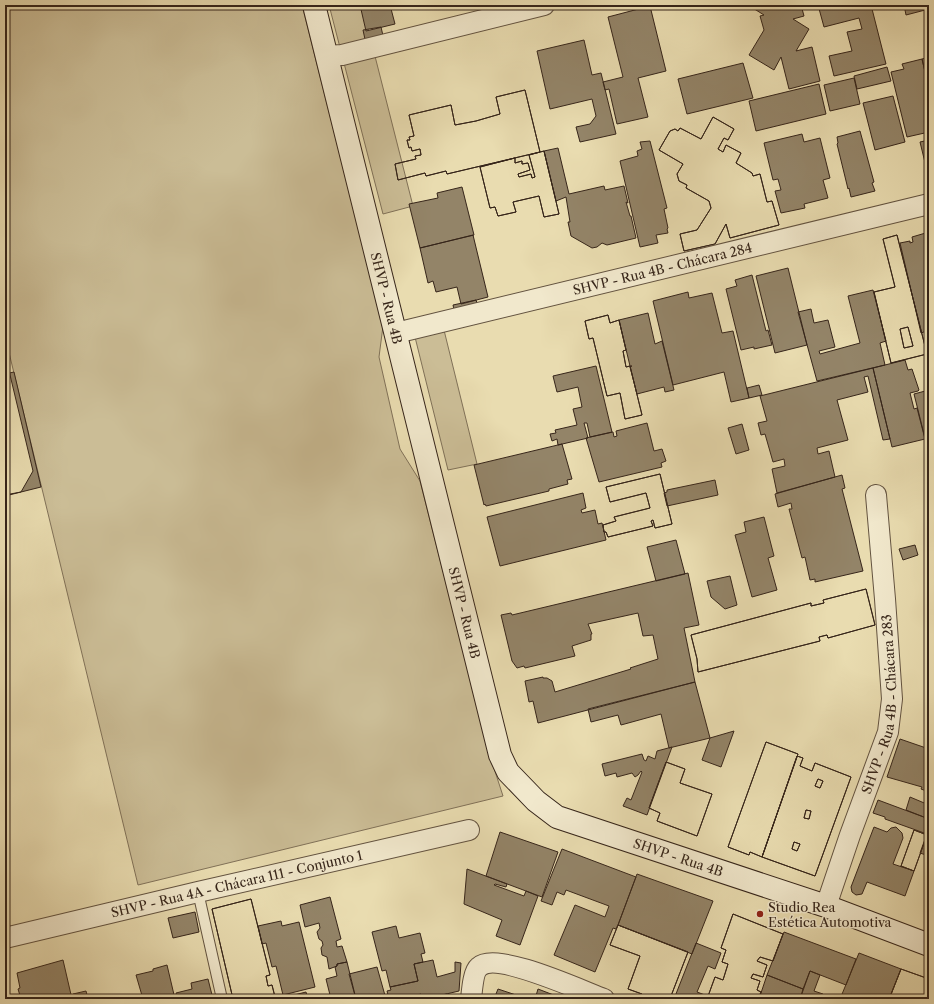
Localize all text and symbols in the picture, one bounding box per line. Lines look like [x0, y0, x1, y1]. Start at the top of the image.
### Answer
street label: SHVP - Rua 4B - Chácara 284 [571, 239, 753, 298]
street label: SHVP - Rua 4B [368, 251, 406, 346]
street label: SHVP - Rua 4B [446, 565, 484, 660]
street label: SHVP - Rua 4B - Chácara 283 [858, 614, 900, 796]
street label: SHVP - Rua 4B [631, 835, 725, 879]
street label: SHVP - Rua 4A - Chácara 111 - Conjunto 1 [109, 846, 365, 921]
place label: Studio Rea Estética Automotiva [768, 899, 892, 930]
marker: Studio Rea Estética Automotiva [755, 909, 765, 919]

